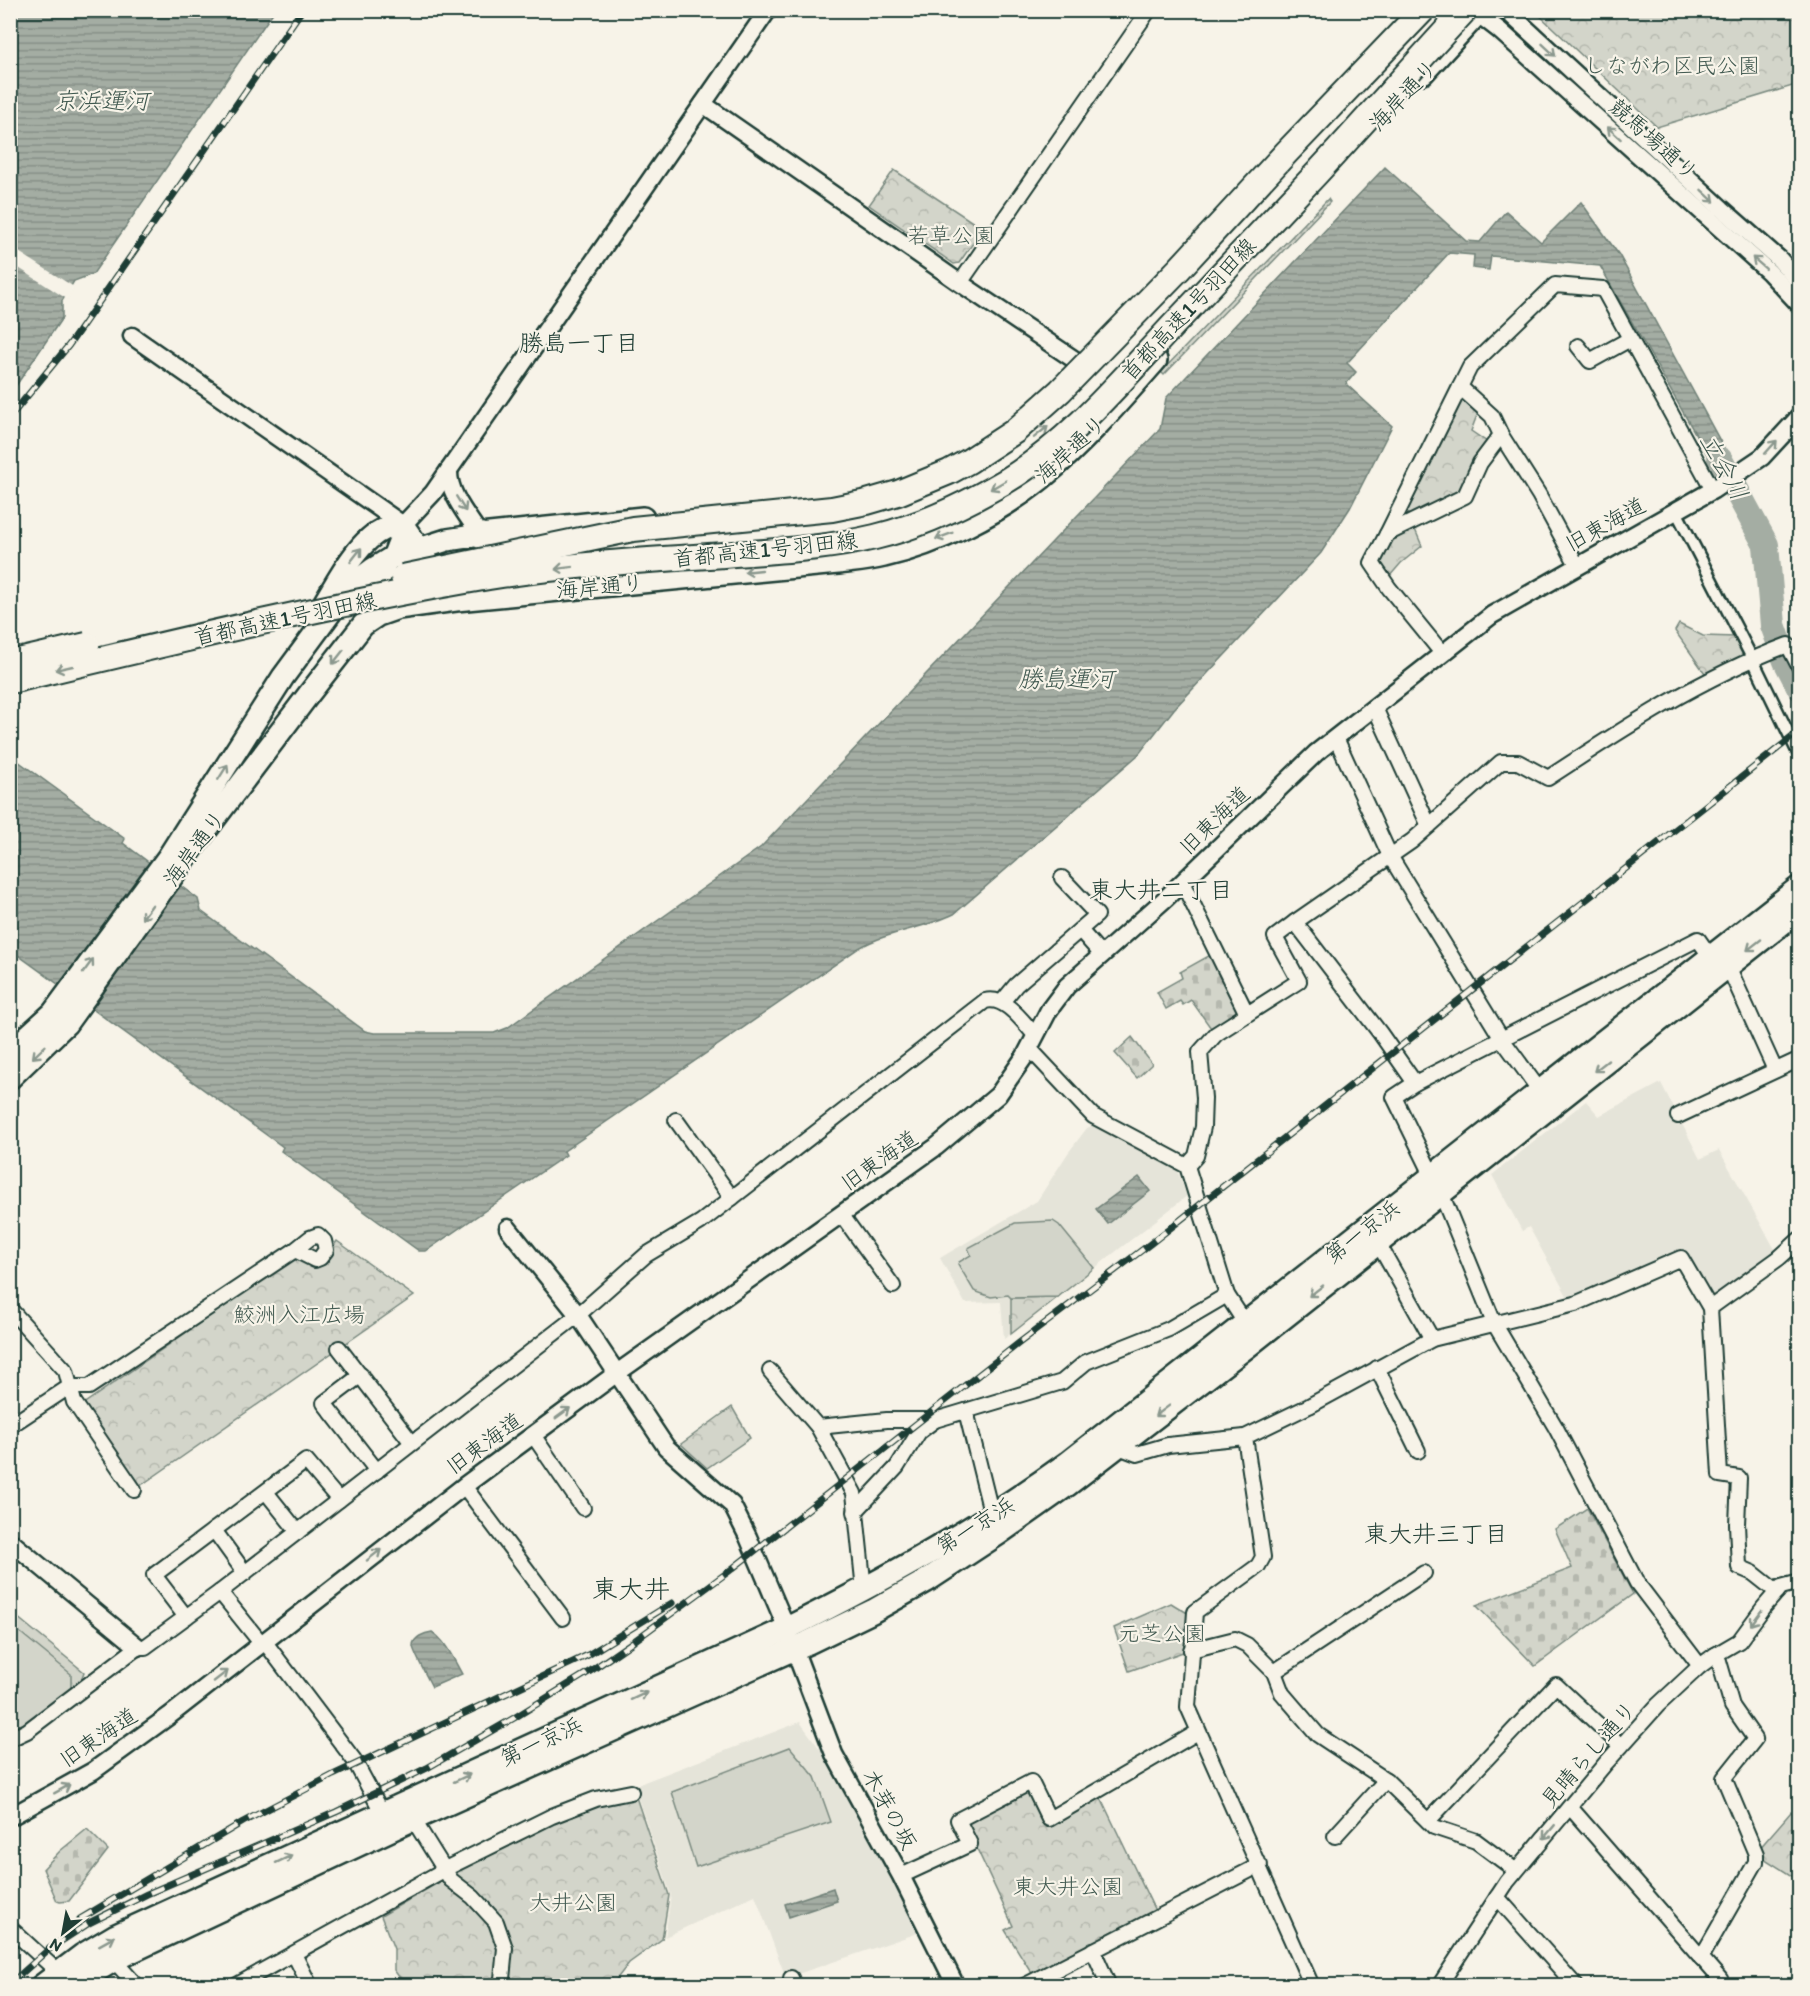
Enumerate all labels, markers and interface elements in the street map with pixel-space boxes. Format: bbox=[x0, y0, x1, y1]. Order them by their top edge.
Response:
one-way arrow bbox=[1541, 43, 1556, 57]
park label: しながわ区民公園 bbox=[1584, 52, 1760, 79]
street label: 海岸通り bbox=[1363, 54, 1443, 137]
water label: 京浜運河 bbox=[53, 86, 152, 115]
street label: 競馬場通り bbox=[1604, 93, 1704, 186]
one-way arrow bbox=[1607, 126, 1622, 140]
one-way arrow bbox=[1700, 189, 1715, 204]
park label: 若草公園 bbox=[907, 222, 995, 249]
street label: 首都高速1号羽田線 bbox=[1115, 232, 1262, 387]
one-way arrow bbox=[1752, 256, 1767, 270]
district label: 勝島一丁目 bbox=[519, 328, 639, 357]
street label: 海岸通り bbox=[1029, 409, 1112, 489]
one-way arrow bbox=[1033, 426, 1049, 439]
water label: 立会川 bbox=[1694, 428, 1755, 505]
one-way arrow bbox=[1764, 440, 1778, 455]
one-way arrow bbox=[990, 479, 1007, 491]
street label: 旧東海道 bbox=[1560, 491, 1650, 558]
one-way arrow bbox=[455, 495, 467, 512]
street label: 首都高速1号羽田線 bbox=[671, 526, 859, 573]
one-way arrow bbox=[935, 531, 954, 542]
one-way arrow bbox=[350, 547, 363, 563]
one-way arrow bbox=[554, 563, 574, 574]
one-way arrow bbox=[744, 566, 763, 577]
street label: 海岸通り bbox=[555, 569, 645, 604]
street label: 首都高速1号羽田線 bbox=[191, 586, 379, 651]
one-way arrow bbox=[331, 648, 344, 664]
one-way arrow bbox=[55, 663, 74, 674]
water label: 勝島運河 bbox=[1018, 664, 1117, 693]
one-way arrow bbox=[217, 763, 230, 780]
street label: 旧東海道 bbox=[1173, 780, 1255, 861]
street label: 海岸通り bbox=[158, 805, 231, 892]
district label: 東大井二丁目 bbox=[1089, 875, 1233, 904]
one-way arrow bbox=[141, 904, 153, 920]
one-way arrow bbox=[1746, 939, 1762, 952]
one-way arrow bbox=[82, 959, 94, 975]
one-way arrow bbox=[31, 1044, 46, 1059]
one-way arrow bbox=[1593, 1060, 1609, 1073]
street label: 旧東海道 bbox=[835, 1124, 923, 1197]
street label: 第一京浜 bbox=[1319, 1194, 1405, 1269]
one-way arrow bbox=[1308, 1285, 1324, 1298]
park label: 鮫洲入江広場 bbox=[233, 1301, 365, 1328]
one-way arrow bbox=[1154, 1404, 1170, 1417]
street label: 旧東海道 bbox=[441, 1407, 528, 1480]
one-way arrow bbox=[555, 1407, 571, 1419]
street label: 第一京浜 bbox=[931, 1491, 1020, 1560]
district label: 東大井三丁目 bbox=[1364, 1519, 1508, 1548]
one-way arrow bbox=[366, 1549, 382, 1562]
district label: 東大井 bbox=[592, 1573, 670, 1605]
one-way arrow bbox=[1750, 1609, 1762, 1625]
park label: 元芝公園 bbox=[1118, 1620, 1206, 1647]
one-way arrow bbox=[212, 1669, 228, 1682]
one-way arrow bbox=[629, 1690, 647, 1702]
street label: 見晴らし通り bbox=[1535, 1696, 1642, 1813]
street label: 旧東海道 bbox=[54, 1702, 142, 1773]
street label: 第一京浜 bbox=[496, 1711, 587, 1772]
street label: 木芽の坂 bbox=[856, 1764, 923, 1854]
one-way arrow bbox=[452, 1771, 470, 1783]
one-way arrow bbox=[53, 1783, 70, 1795]
one-way arrow bbox=[1542, 1824, 1556, 1839]
one-way arrow bbox=[275, 1852, 293, 1864]
park label: 東大井公園 bbox=[1013, 1873, 1123, 1900]
park label: 大井公園 bbox=[529, 1889, 617, 1916]
north arrow bbox=[33, 1903, 93, 1963]
text: N bbox=[46, 1935, 65, 1956]
one-way arrow bbox=[98, 1935, 116, 1946]

